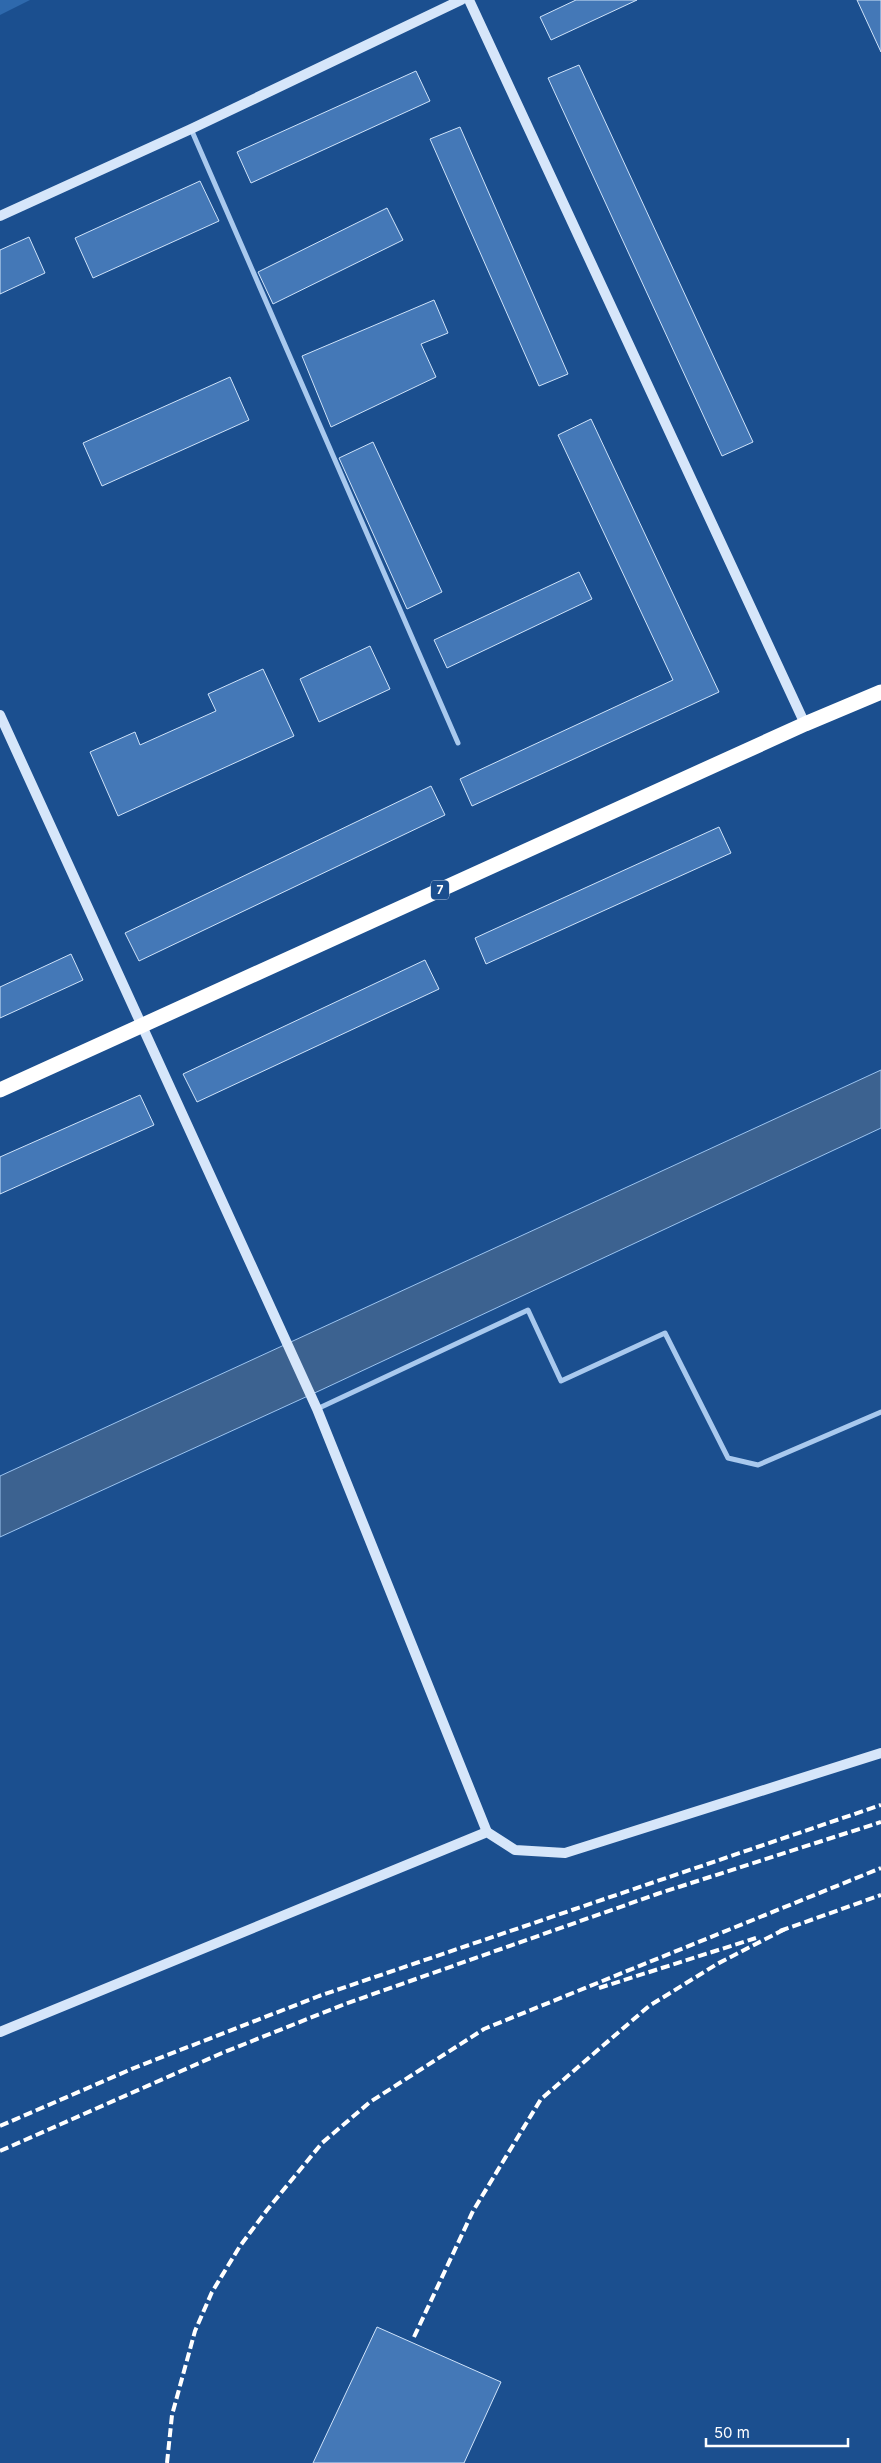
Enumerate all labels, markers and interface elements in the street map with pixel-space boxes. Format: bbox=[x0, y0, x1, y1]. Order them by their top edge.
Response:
road number: 7 bbox=[431, 880, 449, 900]
scale bar bbox=[706, 2416, 848, 2448]
text: 50 m bbox=[714, 2423, 750, 2442]

